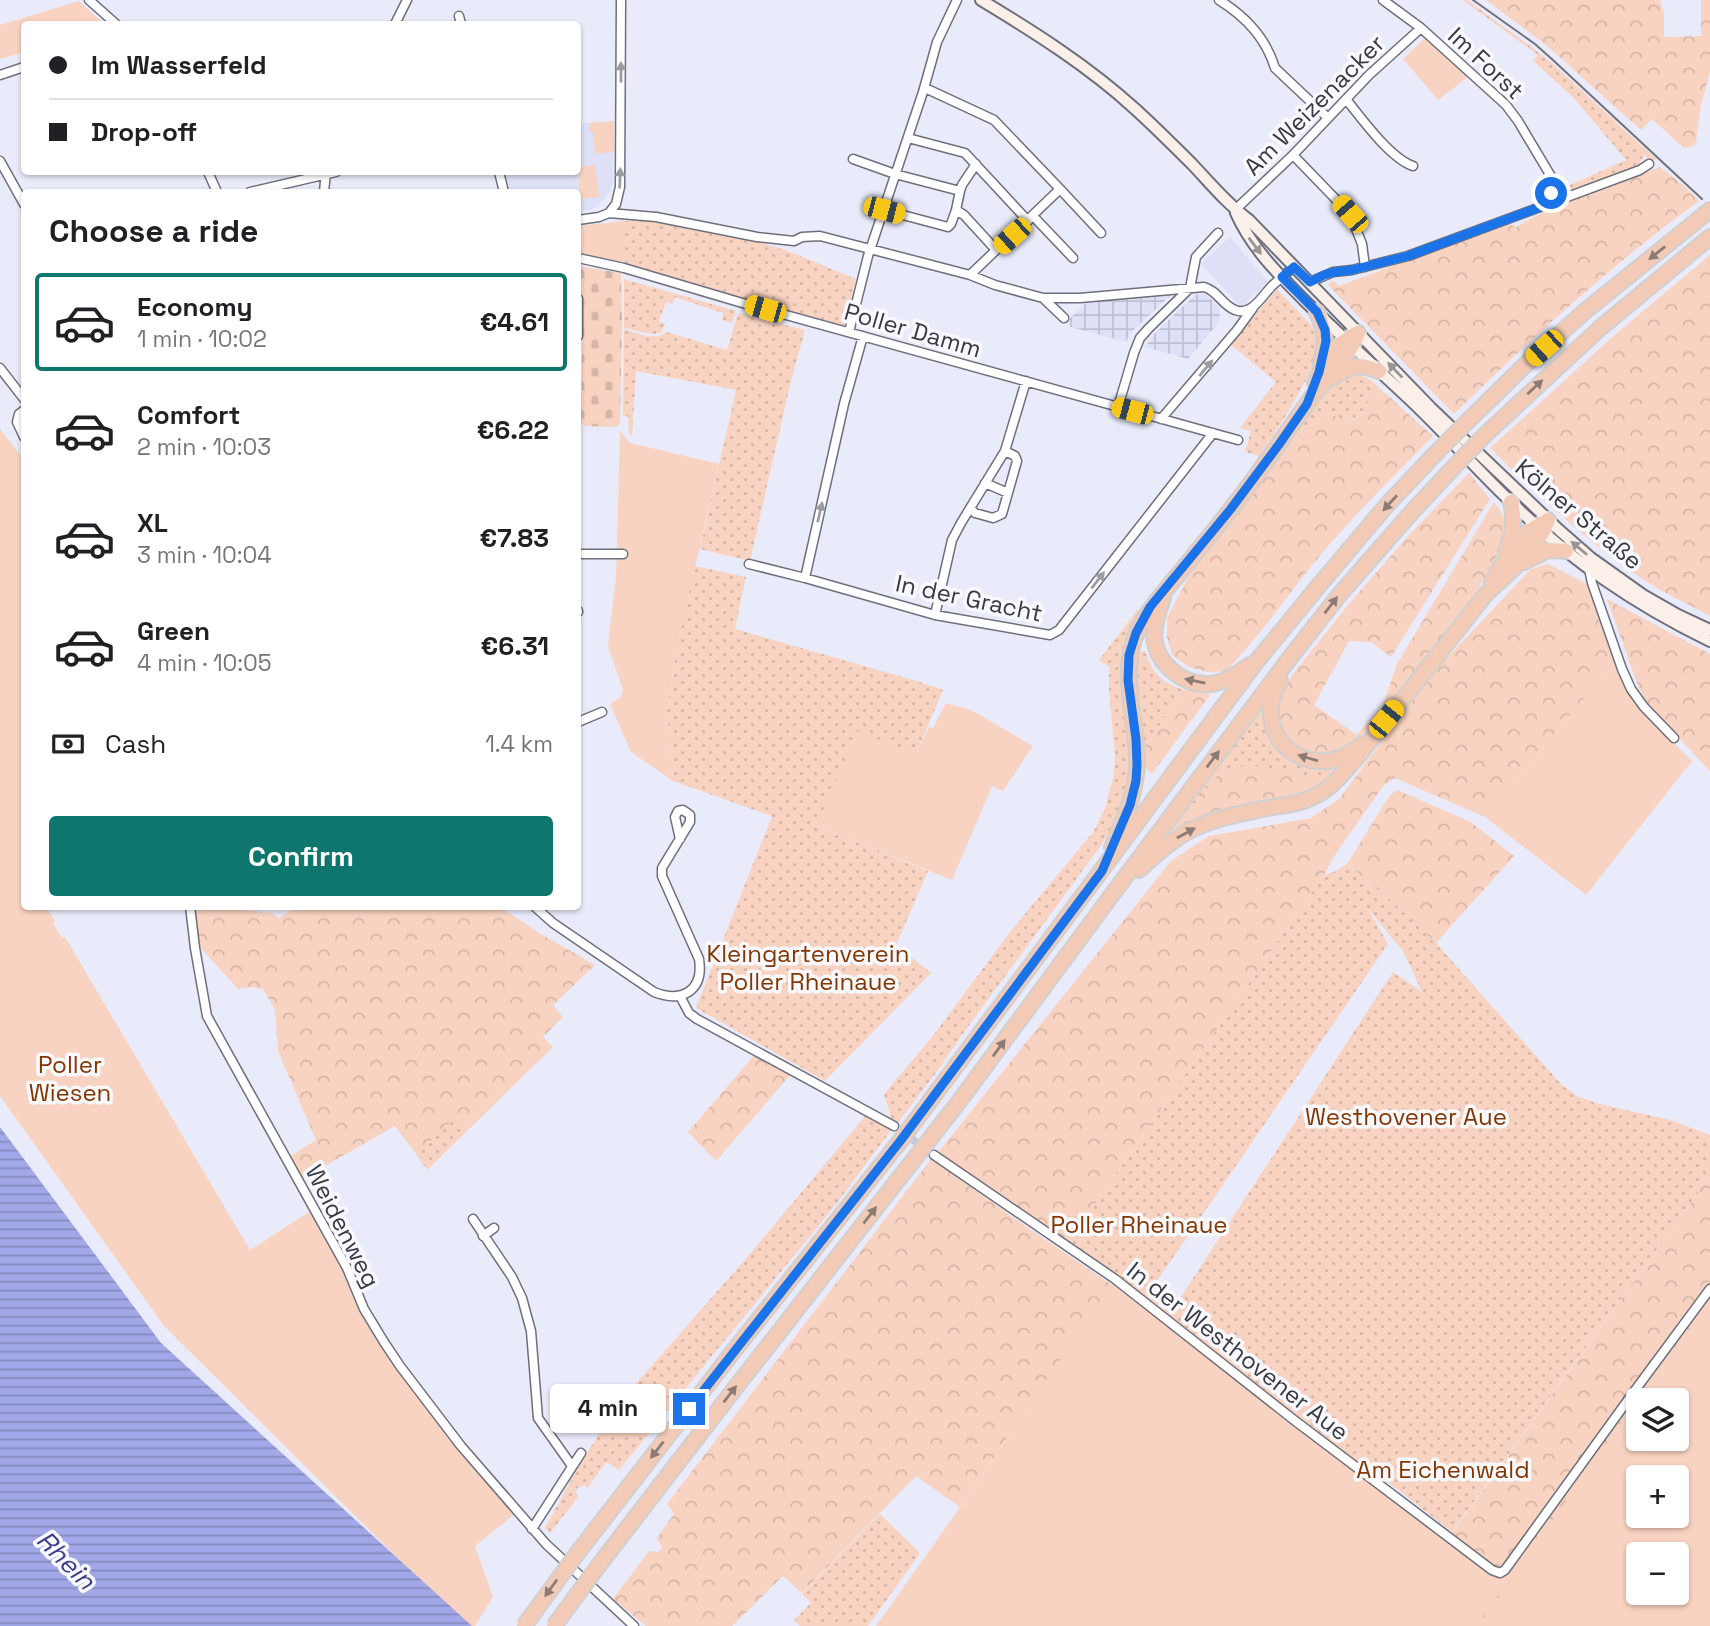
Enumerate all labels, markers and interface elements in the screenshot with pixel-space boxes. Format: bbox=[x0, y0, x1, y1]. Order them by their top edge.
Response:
street label: Im Forst bbox=[1442, 20, 1530, 106]
street label: Am Weizenacker bbox=[1237, 28, 1391, 182]
text: Im Wasserfeld bbox=[91, 48, 267, 82]
one-way arrow bbox=[615, 61, 627, 83]
text: Drop-off bbox=[91, 115, 197, 149]
one-way arrow bbox=[614, 167, 625, 189]
route start bbox=[1535, 177, 1567, 209]
car bbox=[1329, 191, 1372, 237]
car bbox=[861, 194, 908, 226]
text: Choose a ride bbox=[49, 211, 259, 251]
car bbox=[990, 214, 1035, 258]
one-way arrow bbox=[1248, 237, 1262, 255]
one-way arrow bbox=[1649, 245, 1666, 260]
text: Economy bbox=[137, 290, 253, 324]
icon: car bbox=[53, 291, 116, 354]
car bbox=[742, 293, 789, 325]
street label: Poller Damm bbox=[841, 296, 985, 364]
text: €4.61 bbox=[480, 305, 549, 339]
text: 1 min · 10:02 bbox=[137, 324, 267, 354]
car bbox=[1522, 326, 1567, 370]
one-way arrow bbox=[1198, 359, 1213, 376]
one-way arrow bbox=[1387, 362, 1403, 379]
one-way arrow bbox=[1527, 379, 1544, 396]
car bbox=[1109, 395, 1156, 427]
text: Comfort bbox=[137, 398, 240, 432]
icon: car bbox=[53, 399, 116, 462]
text: €6.22 bbox=[477, 413, 549, 447]
text: 2 min · 10:03 bbox=[137, 432, 271, 462]
street label: Kölner Straße bbox=[1509, 452, 1649, 576]
one-way arrow bbox=[1382, 494, 1398, 511]
one-way arrow bbox=[815, 501, 826, 523]
text: XL bbox=[137, 506, 168, 540]
icon: car bbox=[53, 507, 116, 570]
text: €7.83 bbox=[480, 521, 549, 555]
text: 3 min · 10:04 bbox=[137, 540, 272, 570]
one-way arrow bbox=[1571, 540, 1589, 555]
street label: In der Gracht bbox=[893, 567, 1045, 629]
one-way arrow bbox=[1091, 571, 1105, 589]
one-way arrow bbox=[1324, 597, 1339, 615]
text: Green bbox=[137, 614, 210, 648]
icon: car bbox=[53, 615, 116, 678]
text: €6.31 bbox=[481, 629, 549, 663]
text: 4 min · 10:05 bbox=[137, 648, 272, 678]
one-way arrow bbox=[1184, 675, 1206, 686]
car bbox=[1365, 696, 1408, 742]
icon: cash bbox=[49, 725, 87, 763]
text: Cash bbox=[105, 727, 166, 761]
text: 1.4 km bbox=[485, 729, 553, 759]
one-way arrow bbox=[1206, 750, 1221, 768]
one-way arrow bbox=[1297, 752, 1319, 763]
button: Confirm bbox=[49, 816, 553, 896]
one-way arrow bbox=[1176, 828, 1196, 840]
park label: Kleingartenverein Poller Rheinaue bbox=[707, 938, 909, 997]
one-way arrow bbox=[991, 1039, 1005, 1057]
park label: Poller Wiesen bbox=[29, 1049, 111, 1108]
park label: Westhovener Aue bbox=[1305, 1101, 1507, 1132]
street label: Weidenweg bbox=[299, 1159, 387, 1293]
one-way arrow bbox=[863, 1207, 878, 1225]
park label: Poller Rheinaue bbox=[1050, 1209, 1228, 1240]
street label: In der Westhovener Aue bbox=[1121, 1255, 1355, 1447]
callout: 4 min bbox=[549, 1384, 664, 1434]
one-way arrow bbox=[722, 1386, 737, 1404]
map controls bbox=[1626, 1388, 1689, 1605]
button: layers bbox=[1626, 1388, 1689, 1451]
text: 4 min bbox=[578, 1393, 638, 1423]
route end bbox=[673, 1393, 705, 1425]
one-way arrow bbox=[651, 1441, 665, 1459]
park label: Am Eichenwald bbox=[1356, 1454, 1530, 1485]
button: + bbox=[1626, 1465, 1689, 1528]
water label: Rhein bbox=[29, 1523, 104, 1598]
button: − bbox=[1626, 1542, 1689, 1605]
one-way arrow bbox=[544, 1579, 559, 1597]

